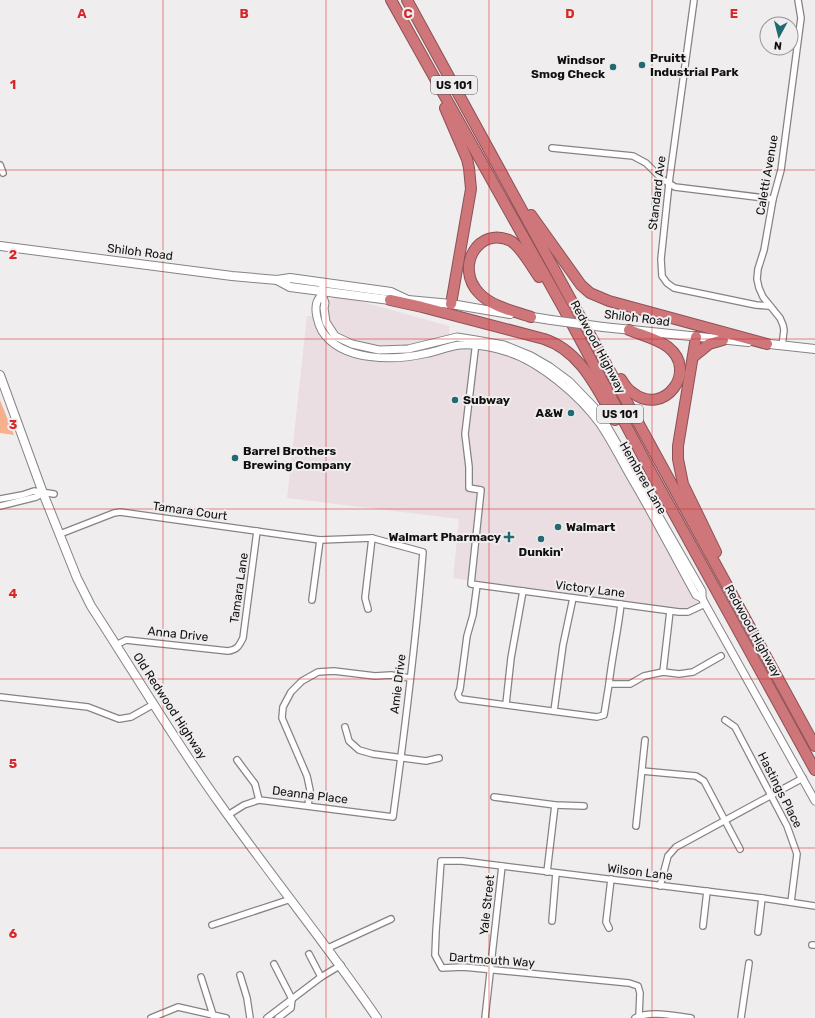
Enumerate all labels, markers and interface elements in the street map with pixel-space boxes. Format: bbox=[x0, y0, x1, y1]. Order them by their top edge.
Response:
text: A bbox=[77, 6, 87, 21]
text: B bbox=[239, 6, 249, 21]
text: C bbox=[403, 6, 413, 21]
text: D bbox=[565, 6, 575, 21]
text: E bbox=[730, 6, 738, 21]
north arrow bbox=[759, 16, 799, 56]
text: N bbox=[773, 38, 783, 52]
place label: Pruitt Industrial Park bbox=[650, 51, 739, 79]
place label: Windsor Smog Check bbox=[531, 53, 606, 81]
marker: Pruitt Industrial Park bbox=[637, 60, 647, 70]
marker: Windsor Smog Check bbox=[608, 62, 618, 72]
road number: US 101 bbox=[431, 76, 477, 94]
text: 1 bbox=[10, 77, 16, 92]
street label: Caletti Avenue bbox=[753, 134, 781, 216]
street label: Standard Ave bbox=[645, 155, 669, 231]
street label: Shiloh Road bbox=[106, 241, 174, 263]
text: 2 bbox=[9, 247, 17, 262]
street label: Redwood Highway bbox=[568, 298, 629, 396]
street label: Shiloh Road bbox=[603, 307, 671, 329]
place label: Subway bbox=[463, 393, 510, 407]
marker: Subway bbox=[450, 395, 460, 405]
road number: US 101 bbox=[597, 405, 643, 423]
place label: A&W bbox=[536, 406, 563, 420]
marker: A&W bbox=[566, 408, 576, 418]
text: 3 bbox=[9, 417, 18, 432]
street label: Hembree Lane bbox=[617, 439, 670, 517]
place label: Barrel Brothers Brewing Company bbox=[243, 444, 351, 472]
marker: Barrel Brothers Brewing Company bbox=[230, 453, 240, 463]
street label: Tamara Court bbox=[152, 499, 228, 523]
place label: Walmart bbox=[566, 520, 616, 534]
marker: Walmart bbox=[553, 522, 563, 532]
place label: Walmart Pharmacy bbox=[389, 530, 501, 544]
marker: Walmart Pharmacy bbox=[504, 532, 514, 542]
marker: Dunkin' bbox=[536, 534, 546, 544]
place label: Dunkin' bbox=[519, 545, 563, 559]
street label: Tamara Lane bbox=[227, 552, 251, 624]
street label: Victory Lane bbox=[554, 578, 626, 600]
street label: Redwood Highway bbox=[722, 582, 784, 680]
text: 4 bbox=[9, 586, 18, 601]
street label: Anna Drive bbox=[147, 624, 209, 644]
street label: Old Redwood Highway bbox=[130, 650, 210, 762]
street label: Amie Drive bbox=[387, 653, 409, 715]
street label: Hastings Place bbox=[755, 750, 805, 830]
text: 5 bbox=[9, 756, 17, 771]
street label: Deanna Place bbox=[271, 783, 349, 807]
street label: Wilson Lane bbox=[606, 861, 674, 883]
street label: Yale Street bbox=[477, 874, 497, 936]
text: 6 bbox=[9, 926, 18, 941]
street label: Dartmouth Way bbox=[449, 950, 536, 970]

